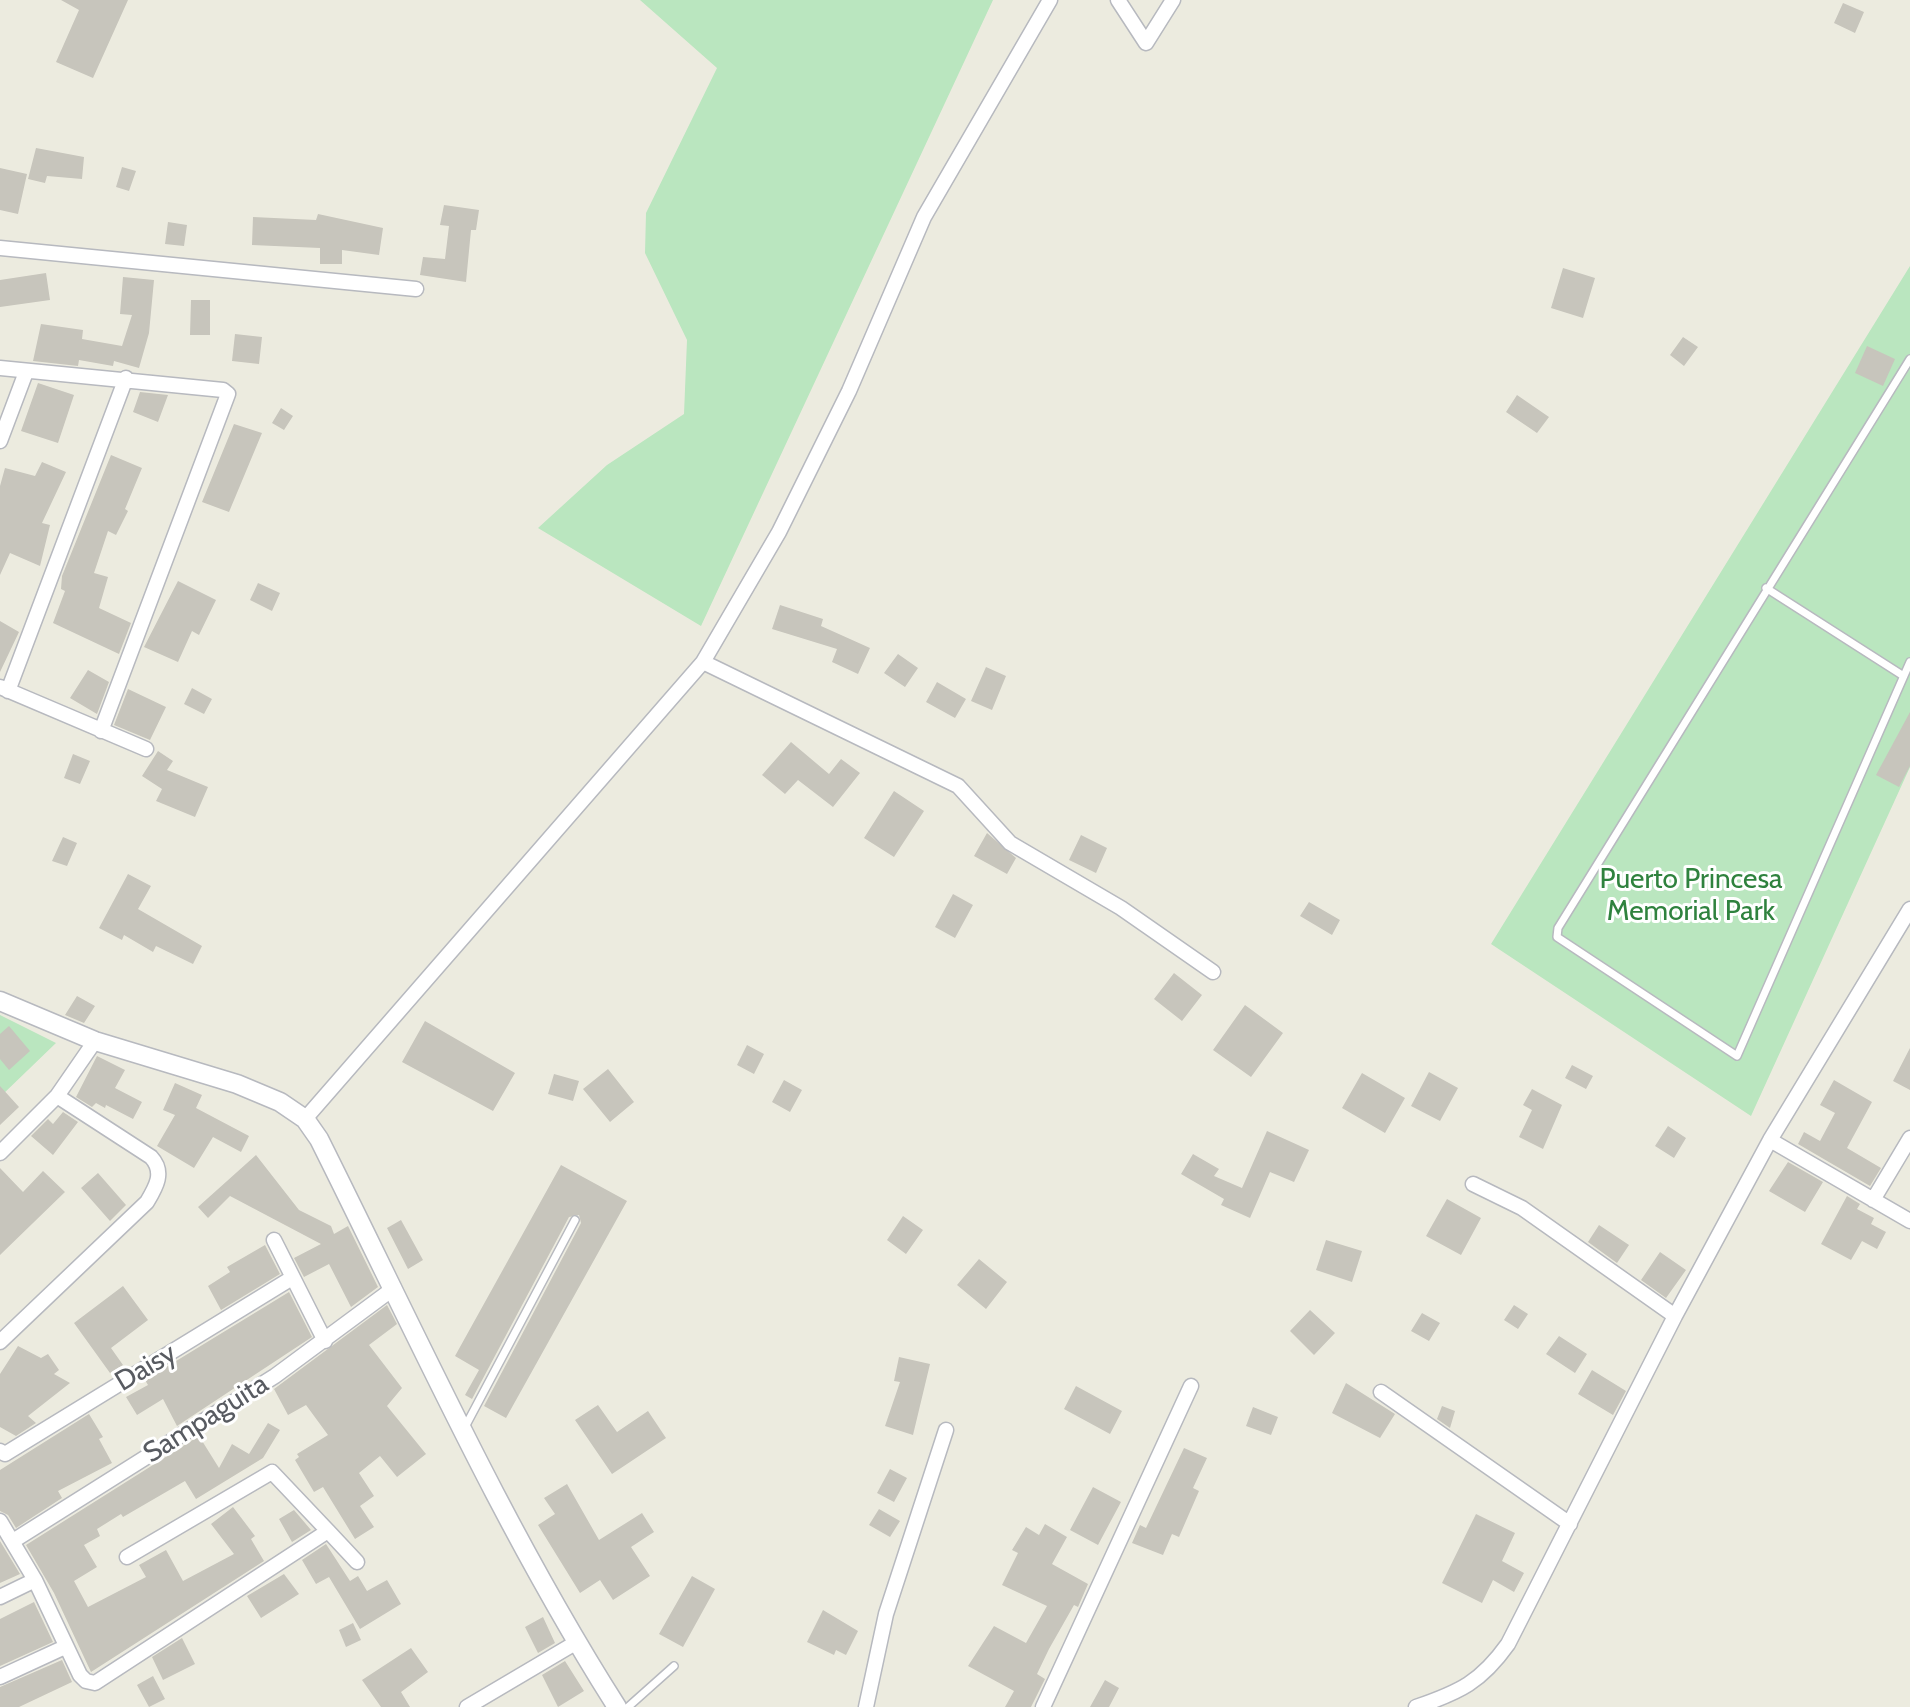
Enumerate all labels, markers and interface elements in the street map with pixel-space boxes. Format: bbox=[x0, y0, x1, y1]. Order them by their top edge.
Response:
park label: Puerto Princesa Memorial Park bbox=[1600, 863, 1782, 929]
street label: Daisy bbox=[109, 1337, 183, 1399]
street label: Sampaguita bbox=[137, 1367, 275, 1471]

